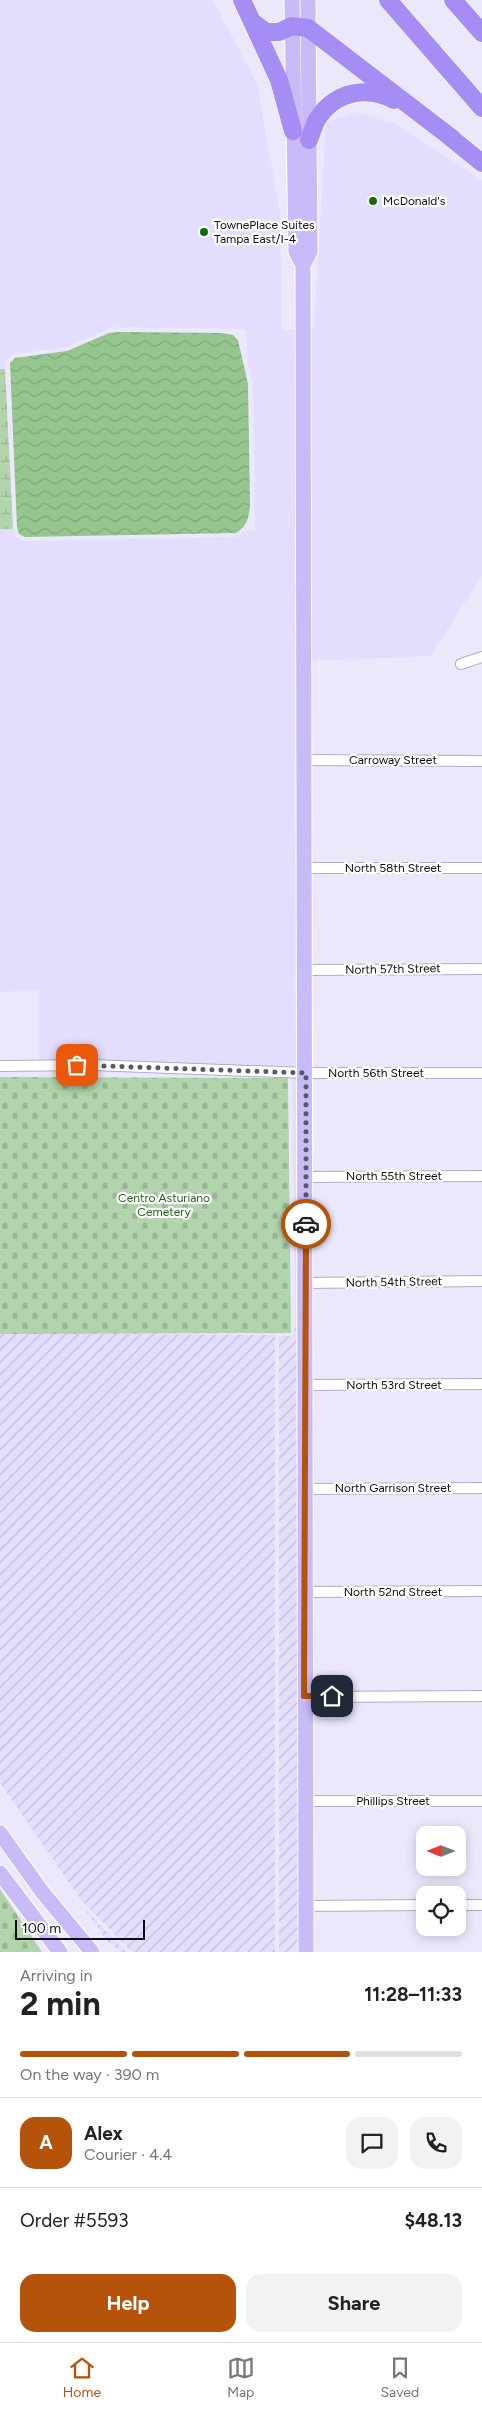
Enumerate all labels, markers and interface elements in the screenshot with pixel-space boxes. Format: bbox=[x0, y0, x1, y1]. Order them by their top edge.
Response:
place label: McDonald's bbox=[383, 194, 446, 208]
marker: McDonald's bbox=[367, 195, 379, 207]
place label: TownePlace Suites Tampa East/I-4 bbox=[214, 218, 315, 246]
marker: TownePlace Suites Tampa East/I-4 bbox=[198, 226, 210, 238]
street label: Carroway Street bbox=[349, 753, 437, 767]
street label: North 58th Street bbox=[345, 861, 442, 875]
street label: North 57th Street bbox=[345, 961, 441, 977]
pin bbox=[56, 1044, 98, 1086]
icon: bag bbox=[63, 1051, 91, 1079]
street label: North 56th Street bbox=[328, 1066, 424, 1080]
street label: North 55th Street bbox=[346, 1169, 443, 1183]
park label: Centro Asturiano Cemetery bbox=[118, 1191, 210, 1219]
courier bbox=[281, 1199, 331, 1249]
icon: car bbox=[292, 1210, 320, 1238]
street label: North 54th Street bbox=[346, 1274, 443, 1290]
street label: North 53rd Street bbox=[346, 1378, 442, 1392]
street label: North Garrison Street bbox=[335, 1481, 452, 1495]
street label: North 52nd Street bbox=[344, 1585, 443, 1599]
pin bbox=[311, 1675, 353, 1717]
icon: home bbox=[318, 1682, 346, 1710]
street label: Phillips Street bbox=[356, 1794, 430, 1808]
north arrow bbox=[416, 1826, 466, 1876]
map controls bbox=[416, 1826, 466, 1936]
button: locate bbox=[416, 1886, 466, 1936]
scale bar bbox=[15, 1917, 145, 1940]
text: 100 m bbox=[22, 1920, 61, 1937]
text: Arriving in bbox=[20, 1966, 92, 1985]
text: 11:28–11:33 bbox=[364, 1983, 462, 2006]
text: 2 min bbox=[20, 1985, 101, 2023]
text: On the way · 390 m bbox=[20, 2065, 159, 2084]
button: chat bbox=[346, 2117, 398, 2169]
button: phone bbox=[410, 2117, 462, 2169]
text: Alex bbox=[84, 2122, 123, 2145]
text: A bbox=[39, 2131, 53, 2154]
text: Courier · 4.4 bbox=[84, 2145, 172, 2164]
text: Order #5593 bbox=[20, 2209, 129, 2232]
text: $48.13 bbox=[405, 2209, 462, 2232]
button: Help bbox=[20, 2274, 236, 2332]
button: Share bbox=[246, 2274, 462, 2332]
tab: Home bbox=[63, 2354, 101, 2401]
tab: Map bbox=[227, 2354, 255, 2401]
tab: Saved bbox=[381, 2354, 419, 2401]

